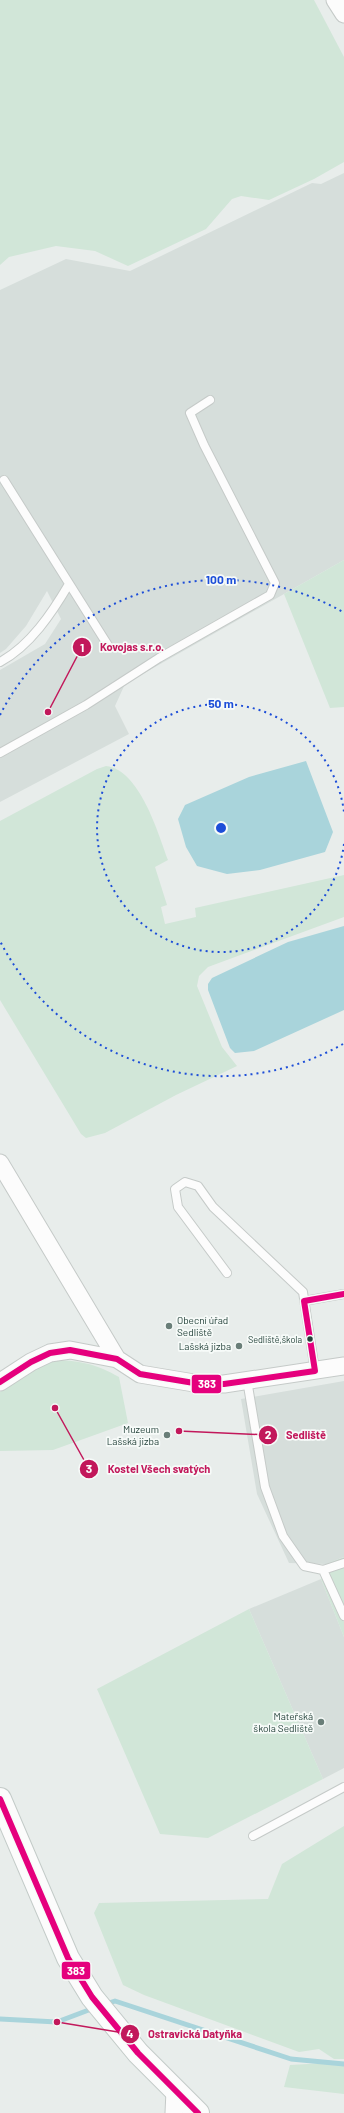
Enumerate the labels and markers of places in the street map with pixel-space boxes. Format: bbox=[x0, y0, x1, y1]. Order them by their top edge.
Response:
callout: Kovojas s.r.o. bbox=[72, 636, 172, 659]
centre of rings bbox=[214, 821, 228, 835]
place label: Obecní úřad Sedliště bbox=[177, 1314, 228, 1338]
marker: Obecní úřad Sedliště bbox=[164, 1321, 174, 1331]
place label: Sedliště,škola bbox=[248, 1334, 302, 1345]
marker: Sedliště,škola bbox=[305, 1334, 315, 1344]
place label: Lašská jizba bbox=[179, 1340, 231, 1352]
marker: Lašská jizba bbox=[234, 1341, 244, 1351]
place label: Muzeum Lašská jizba bbox=[107, 1423, 159, 1447]
callout: Sedliště bbox=[258, 1424, 334, 1447]
marker: Muzeum Lašská jizba bbox=[162, 1430, 172, 1440]
callout: Kostel Všech svatých bbox=[79, 1457, 218, 1480]
place label: Mateřská škola Sedliště bbox=[253, 1710, 313, 1734]
marker: Mateřská škola Sedliště bbox=[316, 1717, 326, 1727]
callout: Ostravická Datyňka bbox=[120, 2023, 250, 2046]

